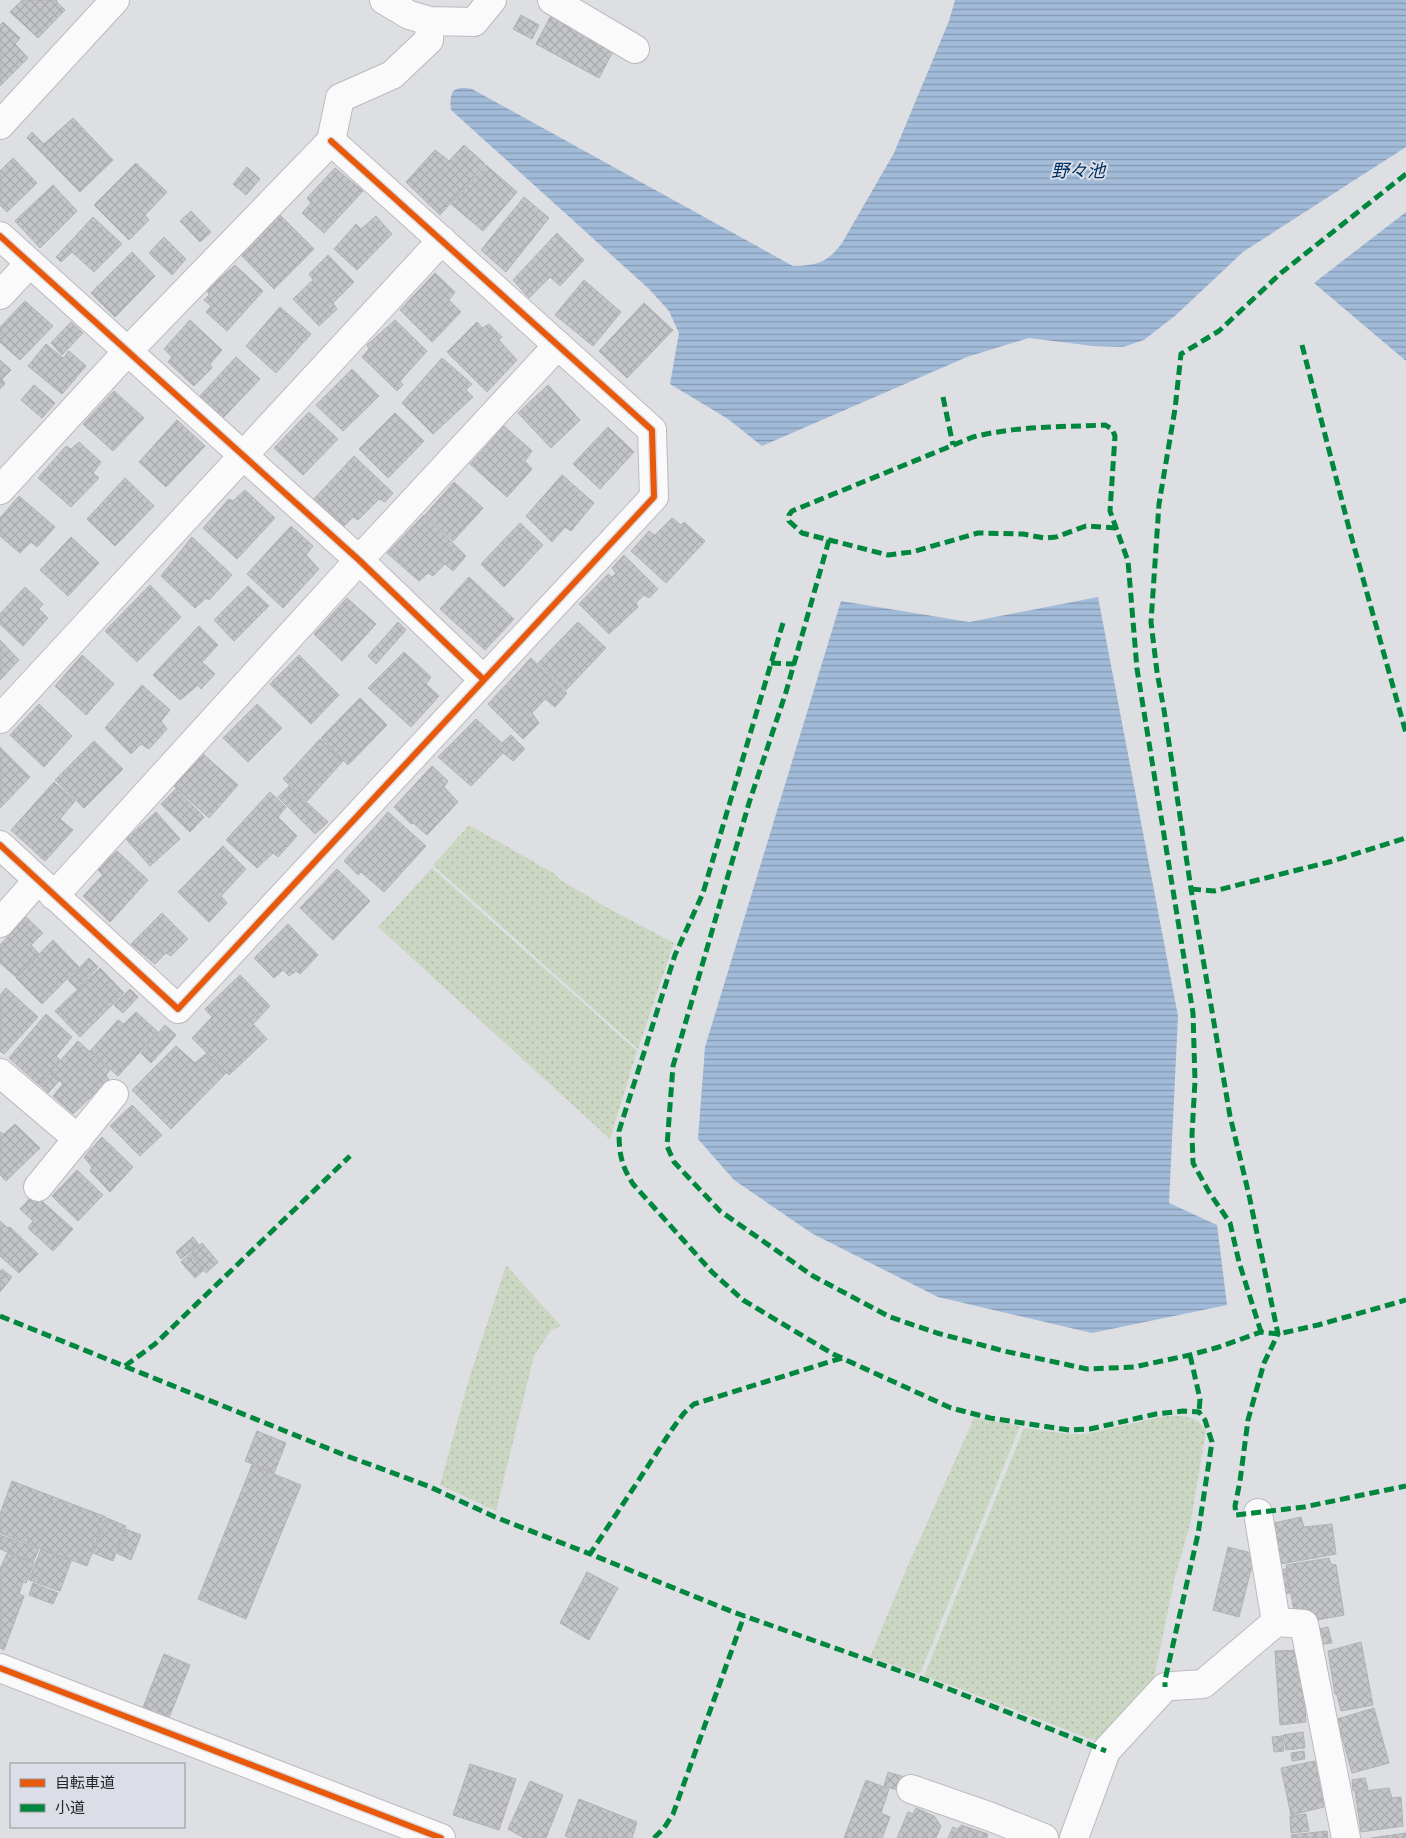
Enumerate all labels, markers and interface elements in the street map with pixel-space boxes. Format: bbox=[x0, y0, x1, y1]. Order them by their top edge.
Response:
water label: 野々池 bbox=[1051, 160, 1107, 182]
legend bbox=[10, 1763, 185, 1828]
text: 自転車道 bbox=[55, 1774, 115, 1792]
text: 小道 bbox=[55, 1799, 85, 1817]

